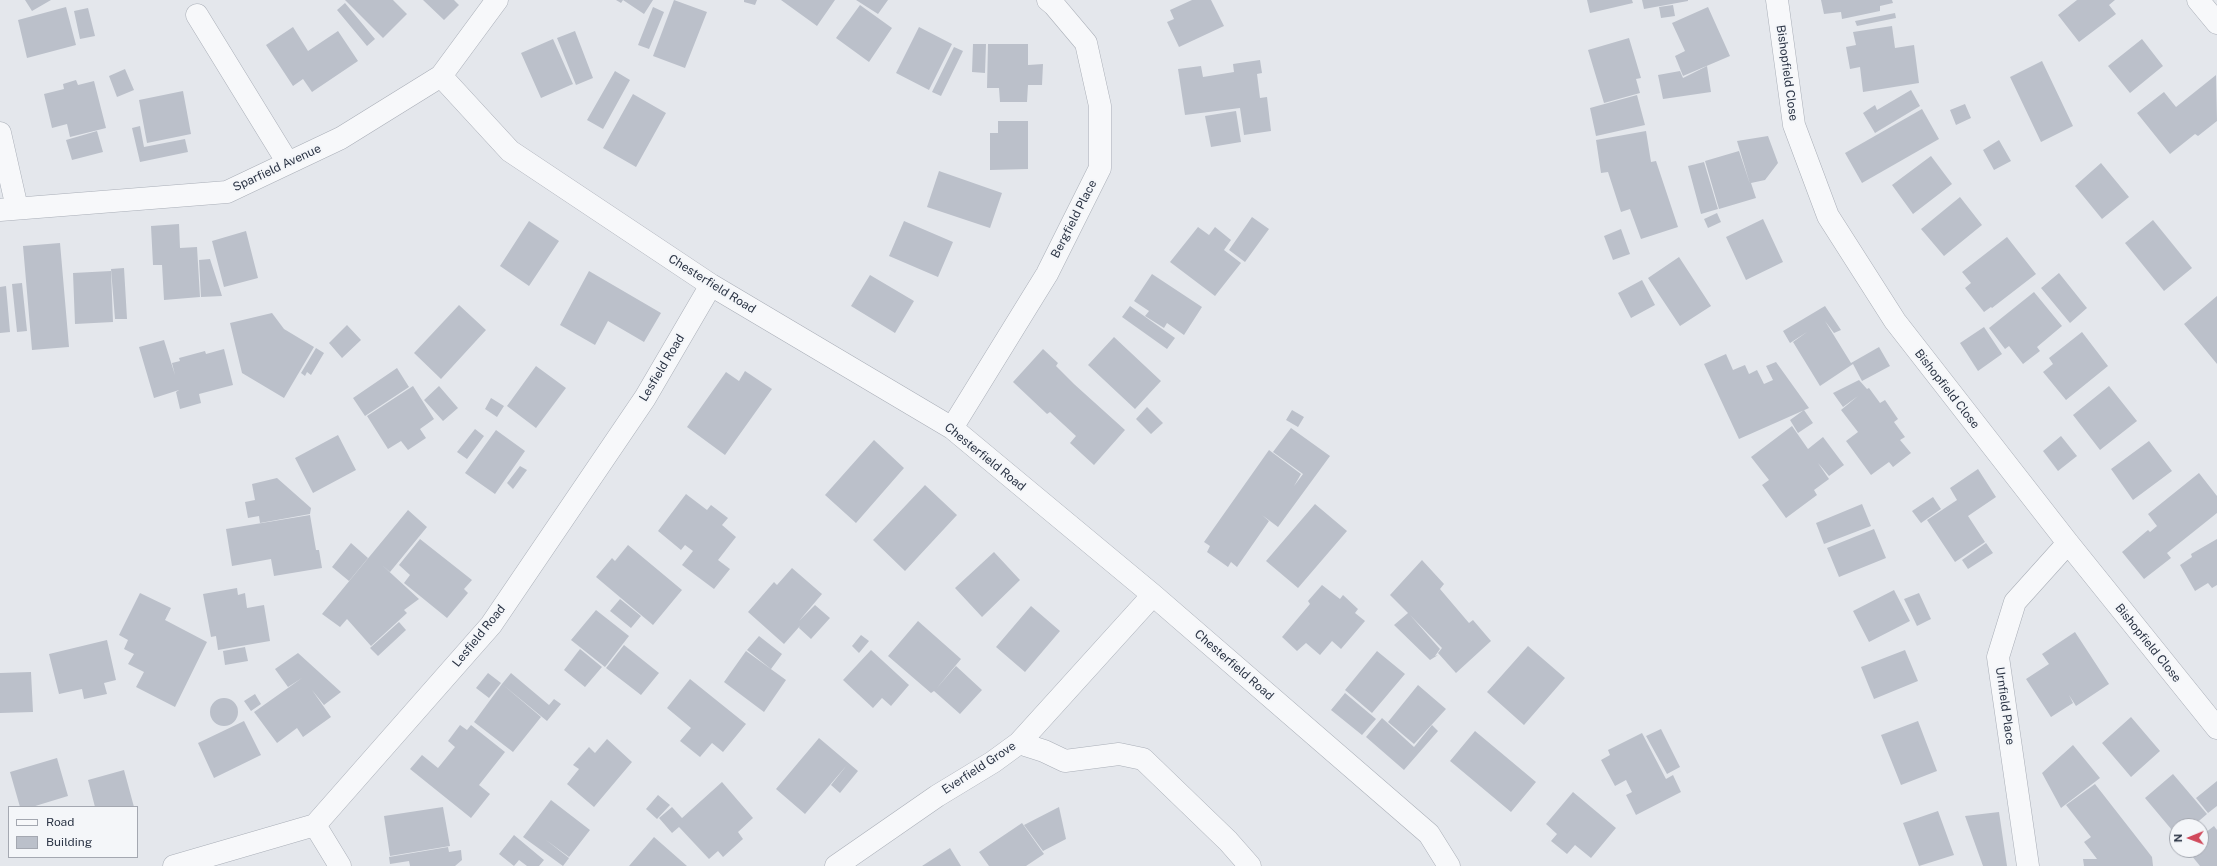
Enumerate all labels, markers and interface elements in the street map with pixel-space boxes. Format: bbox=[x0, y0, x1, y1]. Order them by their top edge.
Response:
street label: Bishopfield Close bbox=[1773, 24, 1801, 122]
street label: Sparfield Avenue bbox=[231, 141, 323, 195]
street label: Bergfield Place bbox=[1048, 177, 1100, 261]
street label: Chesterfield Road bbox=[666, 251, 758, 317]
street label: Lesfield Road bbox=[636, 332, 688, 404]
street label: Bishopfield Close bbox=[1912, 346, 1982, 432]
street label: Chesterfield Road bbox=[942, 420, 1028, 494]
street label: Bishopfield Close bbox=[2112, 601, 2184, 685]
street label: Lesfield Road bbox=[450, 602, 508, 670]
street label: Chesterfield Road bbox=[1192, 627, 1276, 703]
street label: Urnfield Place bbox=[1992, 666, 2018, 746]
street label: Everfield Grove bbox=[939, 739, 1019, 797]
legend bbox=[8, 806, 138, 858]
text: Road bbox=[46, 815, 74, 829]
north arrow bbox=[2169, 818, 2209, 858]
text: N bbox=[2172, 834, 2184, 843]
text: Building bbox=[46, 835, 92, 849]

